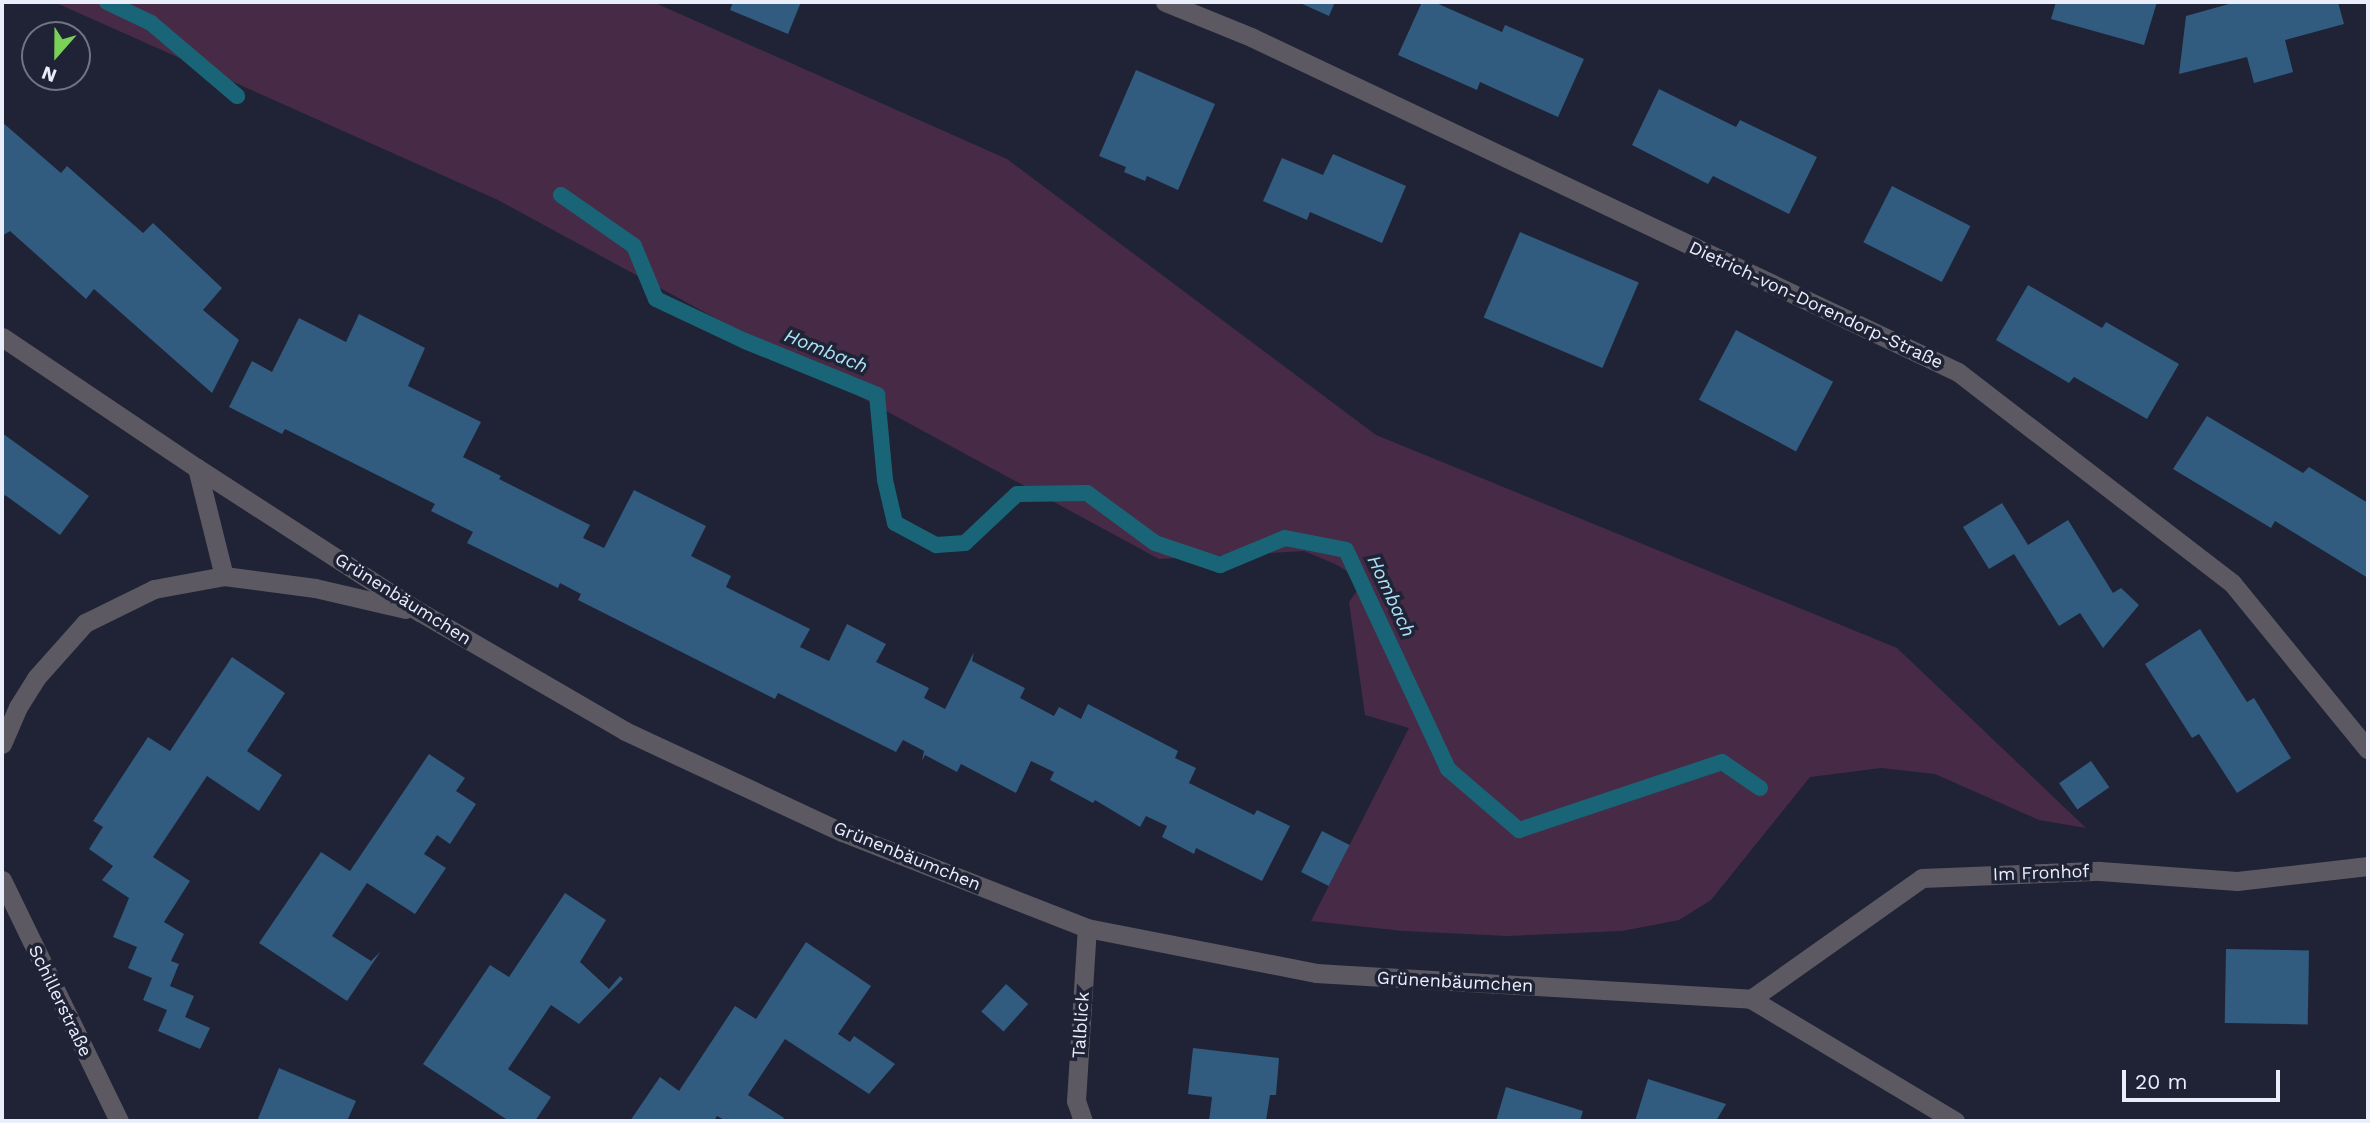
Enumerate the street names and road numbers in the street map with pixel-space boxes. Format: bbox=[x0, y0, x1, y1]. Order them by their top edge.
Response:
street label: Dietrich-von-Dorendorp-Straße bbox=[1686, 237, 1946, 373]
street label: Grünenbäumchen bbox=[331, 548, 475, 650]
street label: Grünenbäumchen bbox=[830, 817, 984, 895]
street label: Im Fronhof bbox=[1992, 861, 2090, 885]
street label: Schillerstraße bbox=[24, 942, 96, 1060]
street label: Grünenbäumchen bbox=[1376, 967, 1534, 997]
street label: Talblick bbox=[1068, 991, 1094, 1059]

